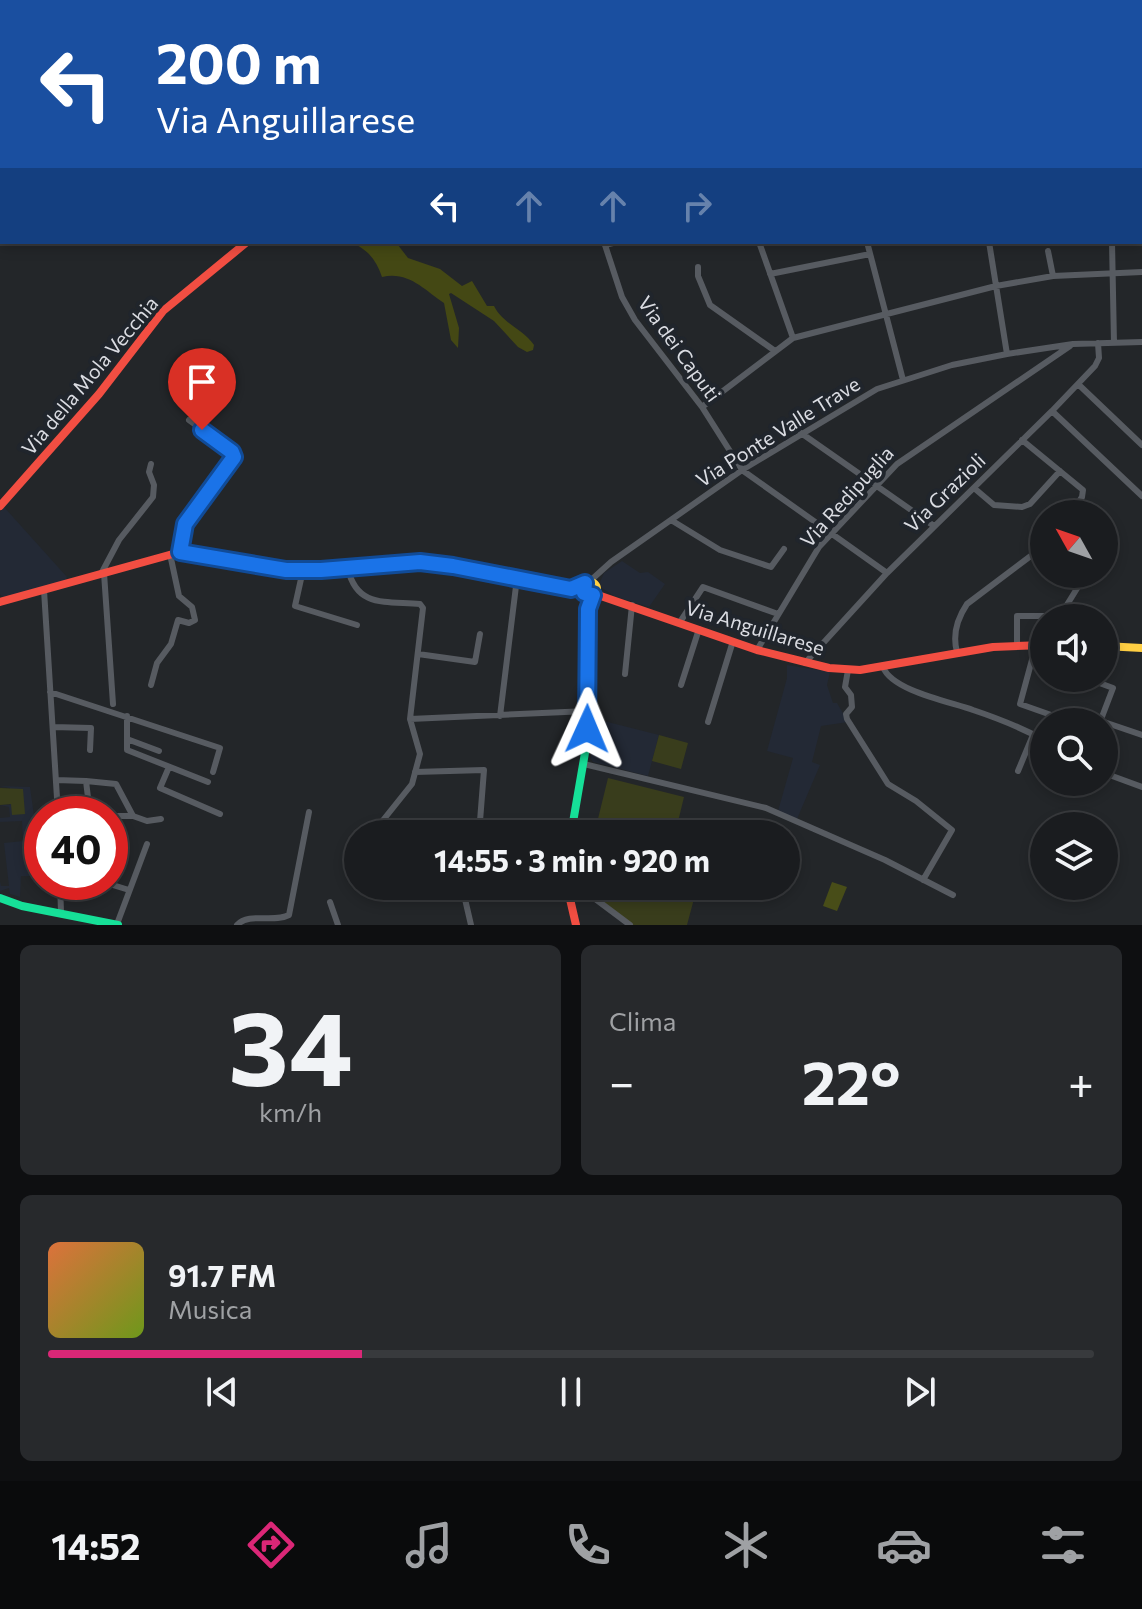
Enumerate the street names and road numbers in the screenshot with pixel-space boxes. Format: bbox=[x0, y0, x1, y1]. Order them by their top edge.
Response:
street label: Via della Mola Vecchia bbox=[16, 291, 163, 460]
street label: Via dei Caputi bbox=[633, 291, 726, 406]
street label: Via Ponte Valle Trave bbox=[691, 371, 864, 491]
street label: Via Redipuglia bbox=[795, 441, 898, 552]
street label: Via Grazioli bbox=[899, 448, 990, 537]
street label: Via Anguillarese bbox=[683, 595, 828, 660]

